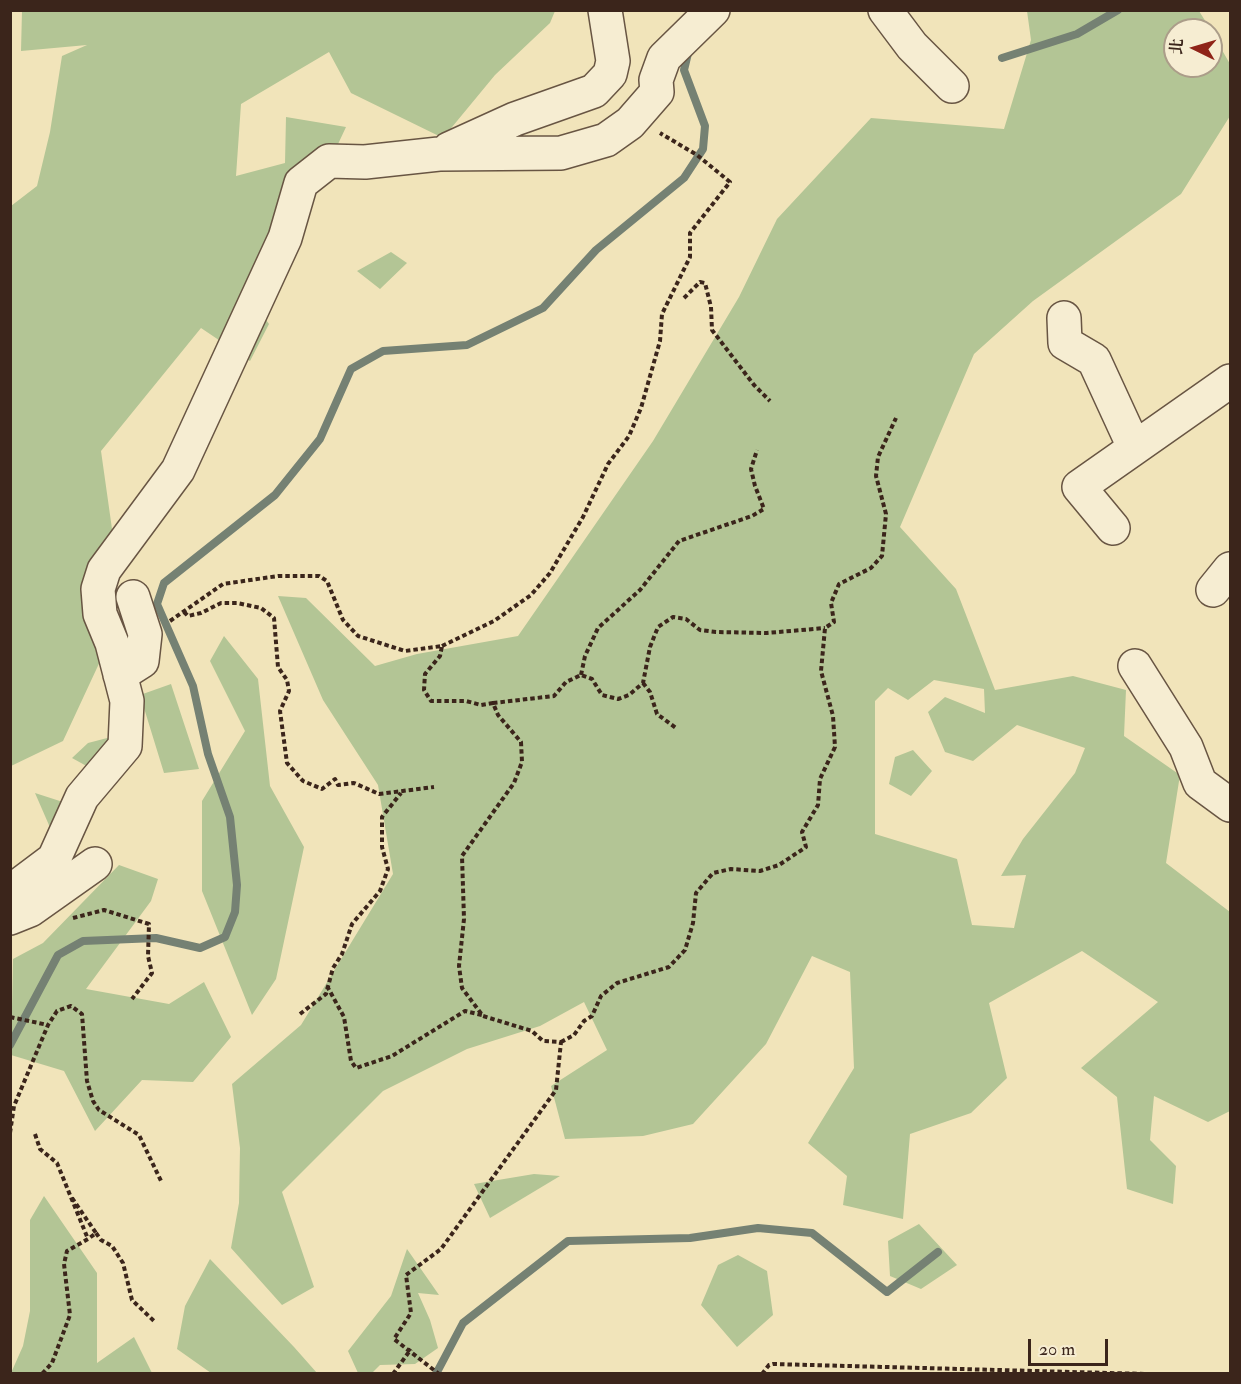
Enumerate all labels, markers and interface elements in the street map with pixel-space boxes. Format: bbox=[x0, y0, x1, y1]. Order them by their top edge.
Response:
north arrow bbox=[1163, 18, 1223, 78]
text: 北 bbox=[1166, 38, 1188, 55]
scale bar bbox=[1031, 1327, 1110, 1365]
text: 20 m bbox=[1039, 1338, 1075, 1361]

